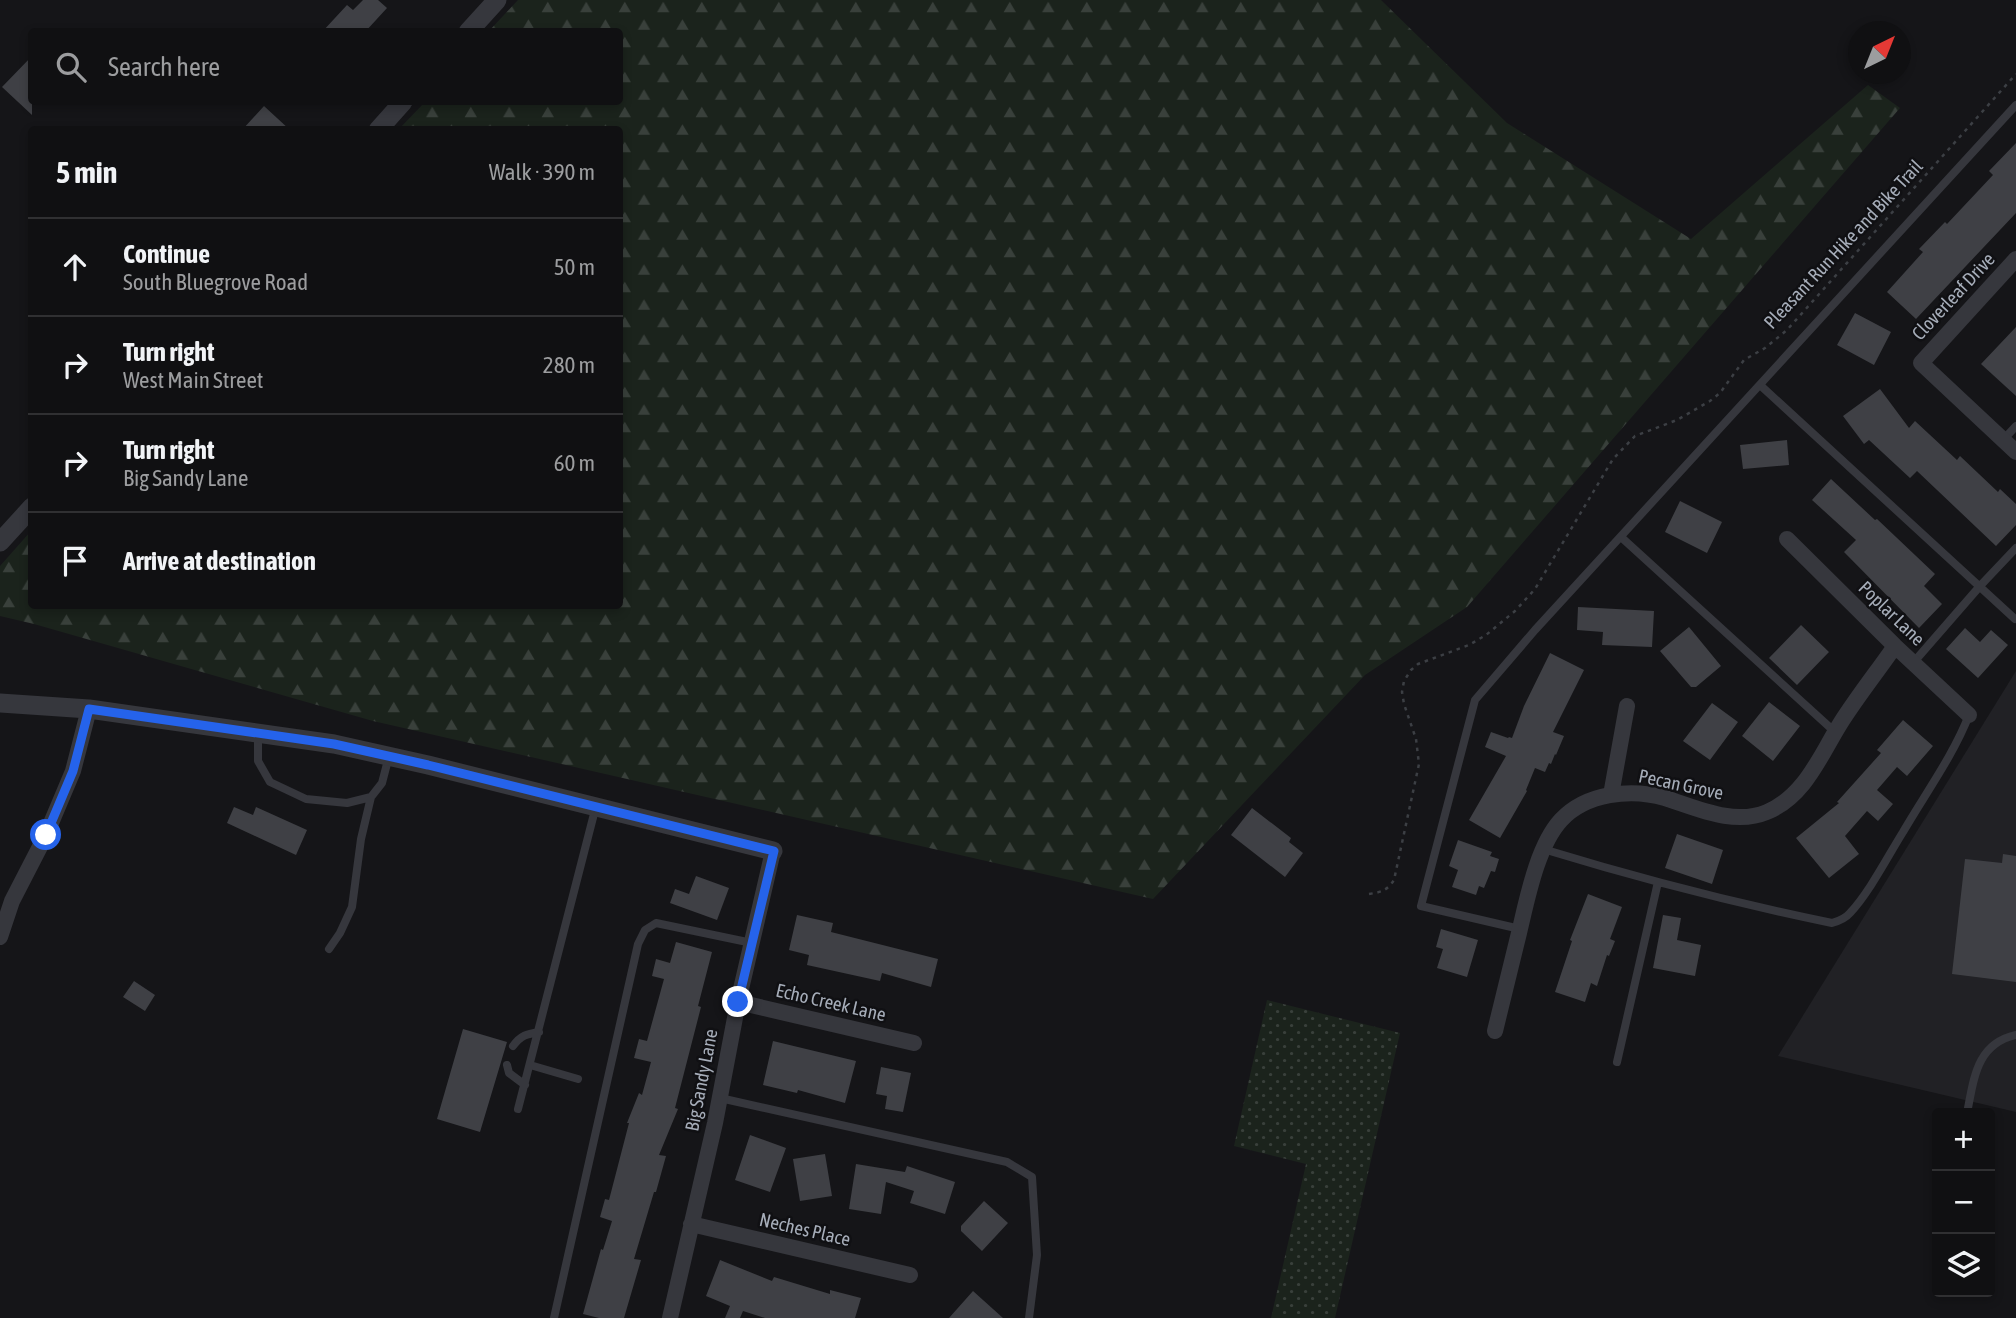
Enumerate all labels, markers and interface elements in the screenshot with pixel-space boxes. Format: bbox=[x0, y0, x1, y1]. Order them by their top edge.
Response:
north arrow bbox=[1848, 21, 1911, 84]
search box bbox=[28, 28, 623, 105]
icon: search bbox=[52, 48, 90, 86]
text: Search here bbox=[108, 52, 220, 82]
text: 5 min bbox=[56, 155, 117, 189]
street label: Pleasant Run Hike and Bike Trail bbox=[1759, 155, 1927, 333]
text: Walk · 390 m bbox=[489, 159, 595, 185]
text: Continue bbox=[123, 239, 210, 269]
icon: ahead bbox=[56, 248, 94, 286]
street label: Cloverleaf Drive bbox=[1907, 248, 1999, 344]
text: 50 m bbox=[554, 254, 595, 280]
text: South Bluegrove Road bbox=[123, 269, 308, 295]
text: Turn right bbox=[123, 337, 214, 367]
icon: right bbox=[56, 346, 94, 384]
text: 280 m bbox=[543, 352, 595, 378]
text: West Main Street bbox=[123, 367, 263, 393]
text: Turn right bbox=[123, 435, 214, 465]
icon: right bbox=[56, 444, 94, 482]
text: 60 m bbox=[554, 450, 595, 476]
text: Big Sandy Lane bbox=[123, 465, 248, 491]
icon: arrive bbox=[56, 542, 94, 580]
text: Arrive at destination bbox=[123, 546, 316, 576]
street label: Poplar Lane bbox=[1854, 576, 1930, 650]
street label: Pecan Grove bbox=[1637, 764, 1725, 804]
route start bbox=[30, 819, 61, 850]
street label: Echo Creek Lane bbox=[774, 979, 888, 1025]
route end bbox=[722, 986, 753, 1017]
street label: Big Sandy Lane bbox=[680, 1027, 722, 1133]
map controls bbox=[1932, 1108, 1995, 1297]
button: + bbox=[1932, 1108, 1995, 1171]
button: − bbox=[1932, 1171, 1995, 1234]
street label: Neches Place bbox=[757, 1208, 853, 1250]
button: layers bbox=[1932, 1234, 1995, 1297]

